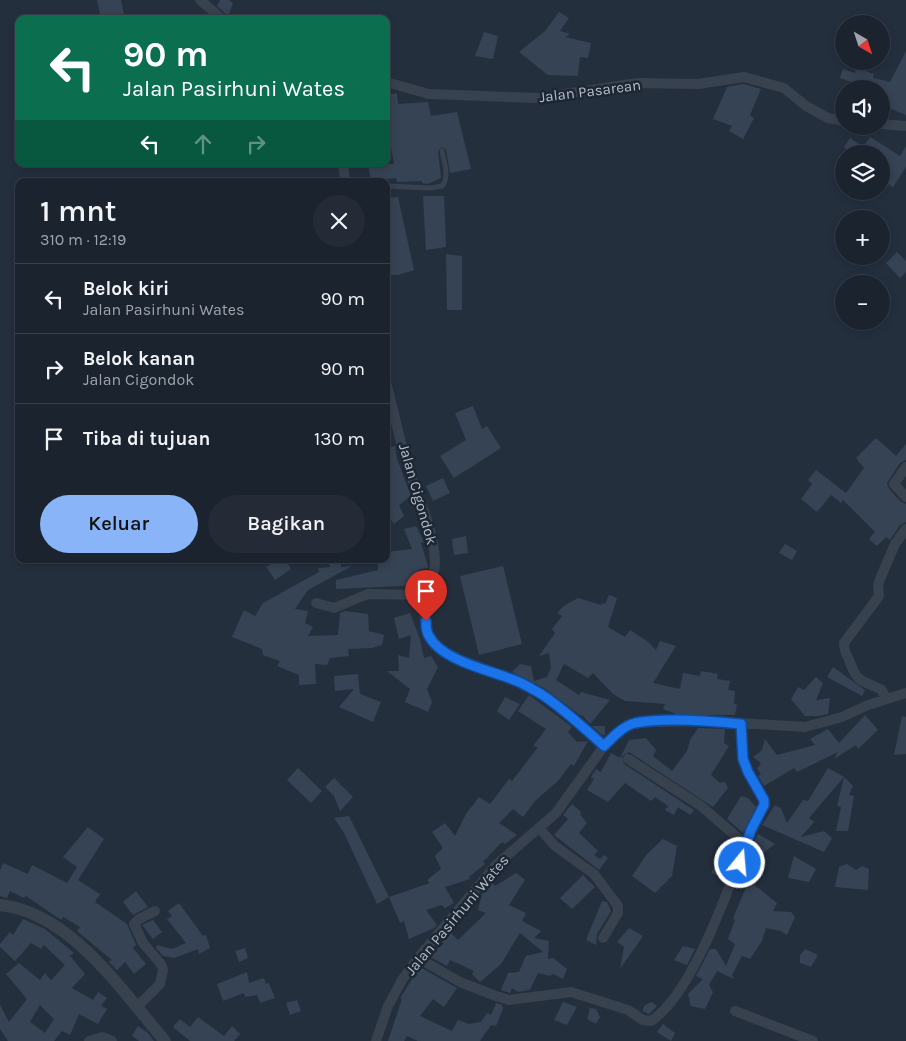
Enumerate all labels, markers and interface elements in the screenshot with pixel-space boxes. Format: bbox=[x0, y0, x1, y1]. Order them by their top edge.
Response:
north arrow bbox=[835, 15, 890, 70]
map controls bbox=[835, 15, 890, 330]
text: 90 m bbox=[123, 34, 209, 75]
icon: left bbox=[40, 35, 105, 100]
text: Jalan Pasirhuni Wates bbox=[123, 76, 345, 102]
street label: Jalan Pasarean bbox=[538, 76, 642, 106]
button: sound bbox=[835, 80, 890, 135]
icon: left bbox=[136, 130, 164, 158]
icon: ahead bbox=[189, 130, 217, 158]
icon: right bbox=[242, 130, 270, 158]
button: layers bbox=[835, 145, 890, 200]
text: 1 mnt bbox=[40, 193, 117, 229]
button: close bbox=[313, 195, 365, 247]
button: + bbox=[835, 210, 890, 265]
text: 310 m · 12:19 bbox=[40, 230, 126, 249]
button: − bbox=[835, 275, 890, 330]
text: Belok kiri bbox=[83, 278, 169, 300]
icon: left bbox=[40, 285, 68, 313]
text: 90 m bbox=[320, 288, 365, 310]
text: Jalan Pasirhuni Wates bbox=[83, 300, 244, 319]
text: Belok kanan bbox=[83, 348, 195, 370]
icon: right bbox=[40, 355, 68, 383]
text: 90 m bbox=[320, 358, 365, 380]
text: Jalan Cigondok bbox=[83, 370, 194, 389]
icon: arrive bbox=[40, 425, 68, 453]
text: Tiba di tujuan bbox=[83, 428, 210, 450]
text: 130 m bbox=[314, 428, 365, 450]
street label: Jalan Cigondok bbox=[395, 441, 441, 547]
button: Keluar bbox=[40, 495, 198, 553]
button: Bagikan bbox=[208, 495, 365, 553]
pin bbox=[405, 570, 447, 621]
icon: arrive bbox=[412, 577, 440, 605]
position arrow bbox=[713, 836, 765, 888]
street label: Jalan Pasirhuni Wates bbox=[401, 851, 513, 979]

